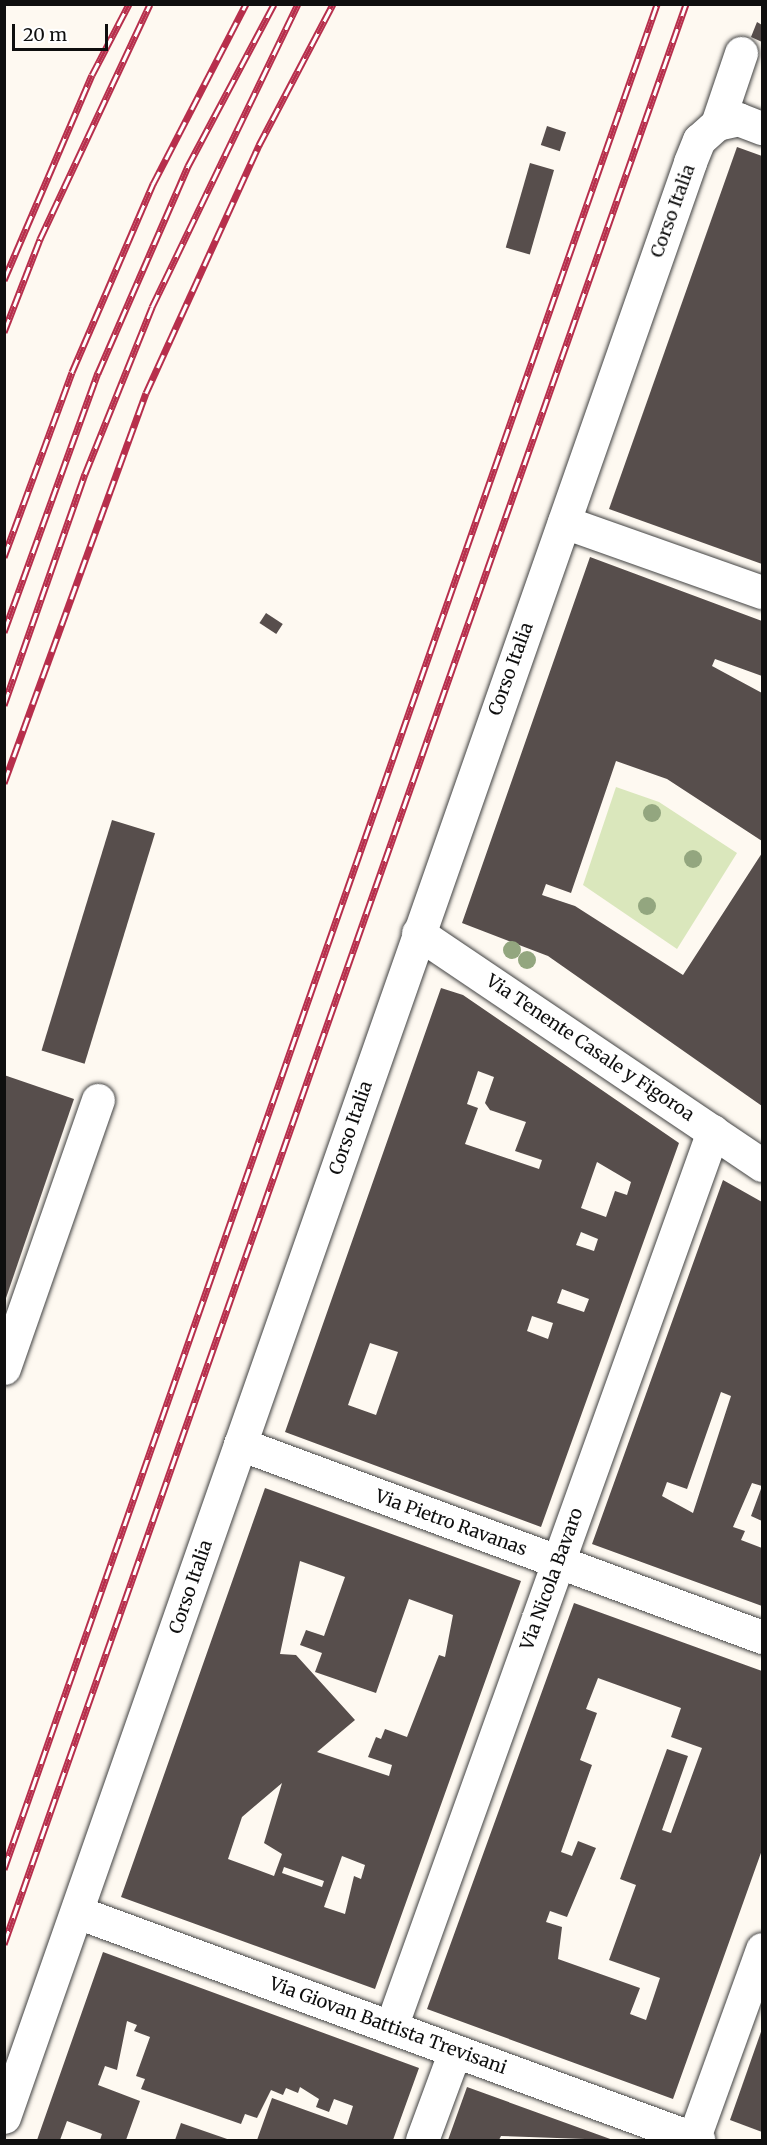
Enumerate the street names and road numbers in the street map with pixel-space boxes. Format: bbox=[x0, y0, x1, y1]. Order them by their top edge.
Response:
street label: Corso Italia bbox=[646, 161, 700, 261]
street label: Corso Italia bbox=[484, 619, 538, 719]
street label: Via Tenente Casale y Figoroa bbox=[482, 970, 698, 1126]
street label: Corso Italia bbox=[325, 1078, 377, 1178]
street label: Via Pietro Ravanas bbox=[372, 1485, 530, 1561]
street label: Via Nicola Bavaro bbox=[516, 1505, 588, 1653]
street label: Corso Italia bbox=[165, 1537, 217, 1637]
street label: Via Giovan Battista Trevisani bbox=[266, 1973, 510, 2079]

